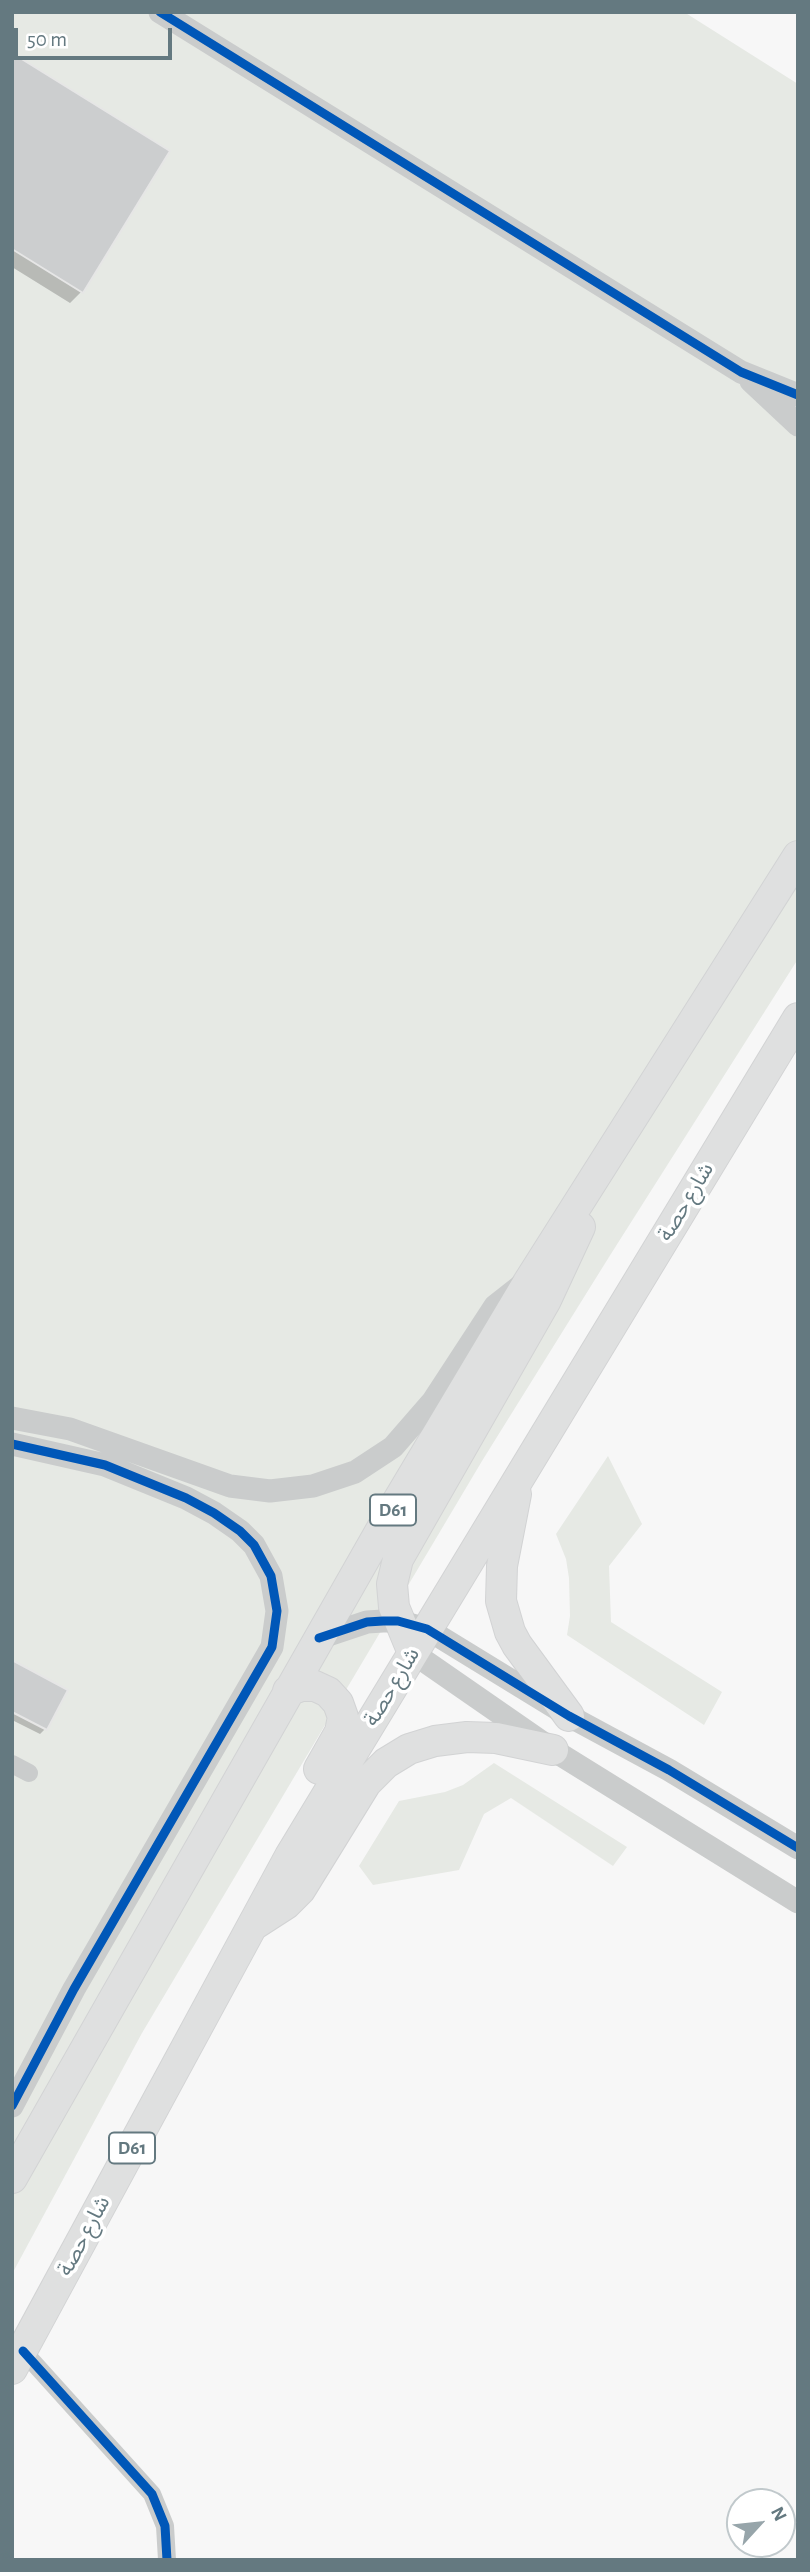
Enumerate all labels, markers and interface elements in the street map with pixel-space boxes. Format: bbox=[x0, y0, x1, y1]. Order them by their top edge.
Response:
scale bar bbox=[18, 14, 175, 58]
text: 50 m bbox=[27, 29, 67, 50]
street label: شارع حصة bbox=[653, 1158, 719, 1246]
road number: D61 bbox=[370, 1494, 416, 1526]
street label: شارع حصة bbox=[359, 1643, 425, 1731]
road number: D61 bbox=[109, 2132, 155, 2164]
street label: شارع حصة bbox=[52, 2192, 116, 2280]
north arrow bbox=[726, 2488, 796, 2558]
text: N bbox=[767, 2504, 790, 2524]

